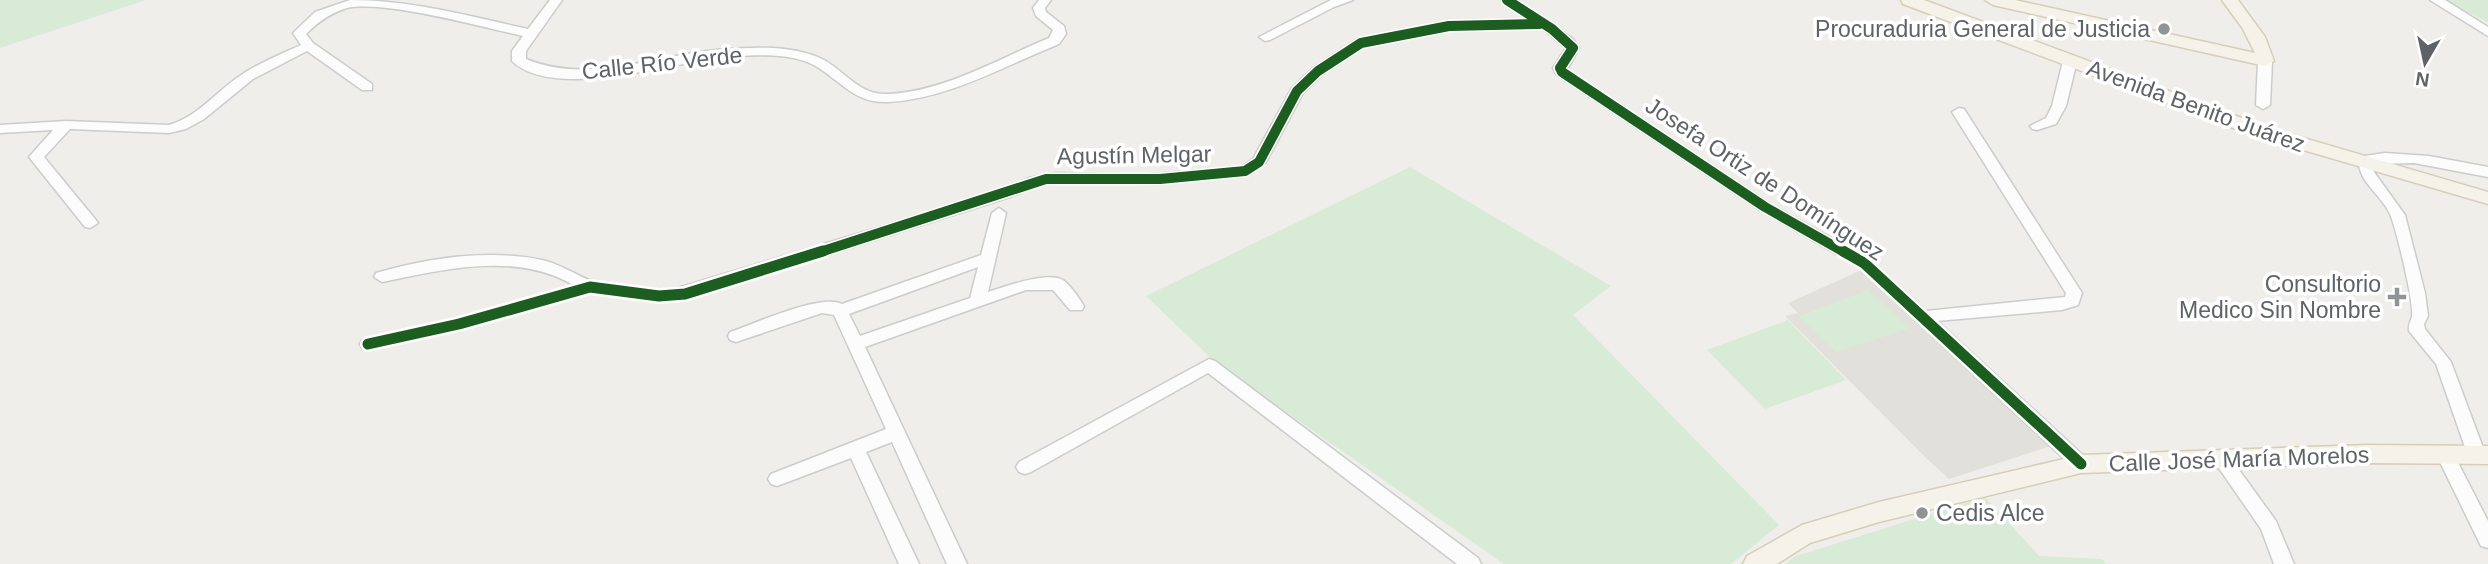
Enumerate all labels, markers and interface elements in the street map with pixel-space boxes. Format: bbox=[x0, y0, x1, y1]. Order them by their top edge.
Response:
place label: Procuraduria General de Justicia bbox=[1815, 16, 2150, 42]
marker: Procuraduria General de Justicia bbox=[2156, 21, 2172, 37]
north arrow bbox=[2390, 28, 2460, 98]
street label: Calle Río Verde bbox=[581, 42, 743, 84]
street label: Avenida Benito Juárez bbox=[2084, 54, 2308, 158]
text: N bbox=[2414, 68, 2431, 91]
street label: Josefa Ortiz de Domínguez bbox=[1641, 92, 1889, 266]
street label: Agustín Melgar bbox=[1056, 141, 1212, 169]
place label: Consultorio Medico Sin Nombre bbox=[2179, 271, 2381, 323]
marker: Consultorio Medico Sin Nombre bbox=[2387, 287, 2407, 307]
street label: Calle José María Morelos bbox=[2108, 441, 2370, 477]
place label: Cedis Alce bbox=[1936, 500, 2045, 526]
marker: Cedis Alce bbox=[1914, 505, 1930, 521]

